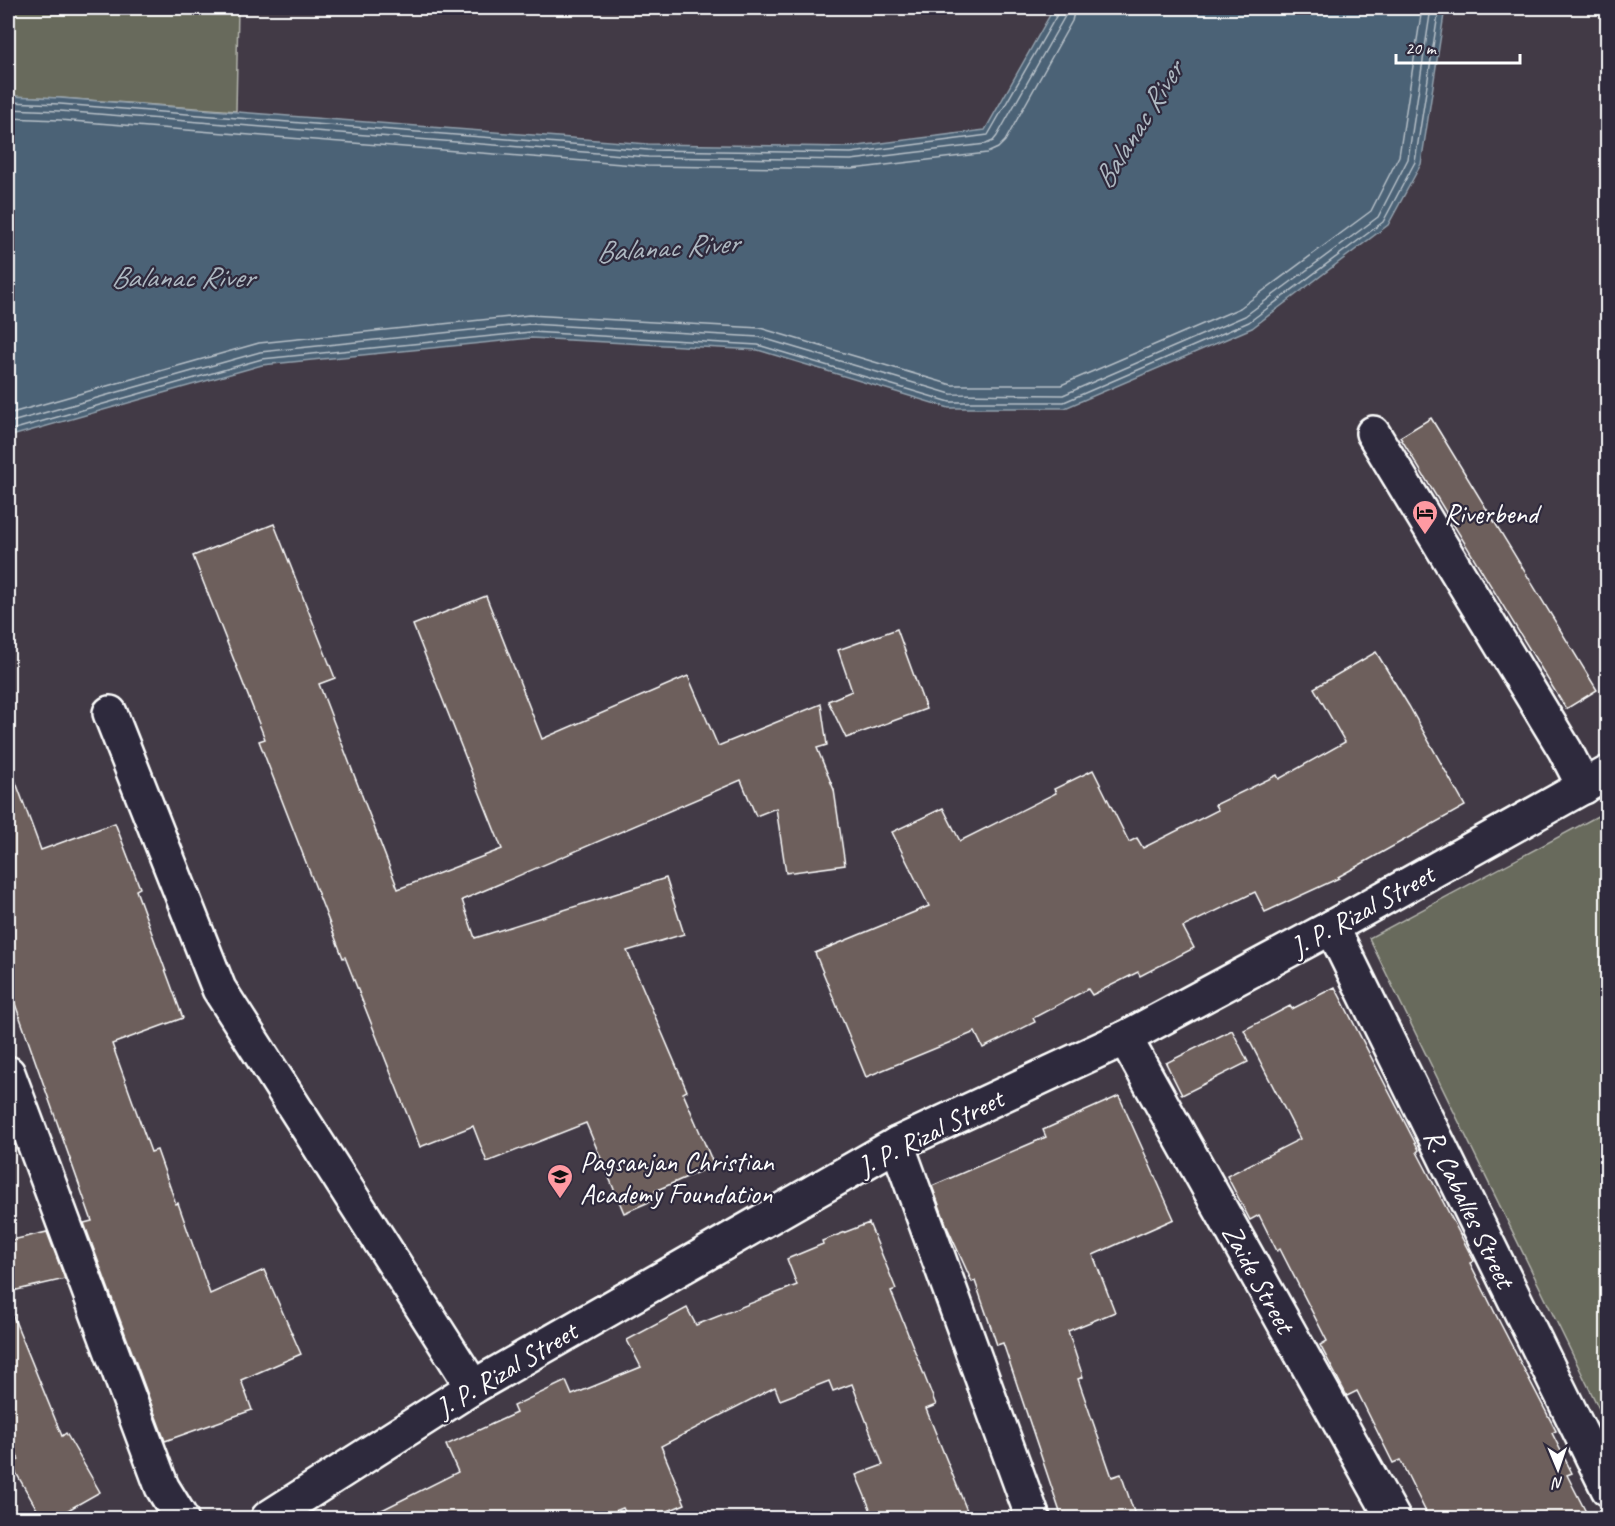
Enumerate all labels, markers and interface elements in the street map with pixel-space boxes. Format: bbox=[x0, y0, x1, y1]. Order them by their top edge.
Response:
scale bar bbox=[1396, 27, 1520, 65]
text: 20 m bbox=[1405, 37, 1438, 59]
water label: Balanac River bbox=[1084, 51, 1194, 196]
water label: Balanac River bbox=[595, 223, 744, 271]
water label: Balanac River bbox=[111, 258, 257, 296]
place label: Riverbend bbox=[1444, 496, 1542, 531]
hotel icon: Riverbend bbox=[1410, 498, 1440, 536]
street label: J. P. Rizal Street bbox=[1283, 855, 1442, 965]
street label: J. P. Rizal Street bbox=[850, 1080, 1011, 1185]
street label: R. Caballes Street bbox=[1416, 1123, 1524, 1295]
place label: Pagsanjan Christian Academy Foundation bbox=[580, 1144, 775, 1211]
school or university icon: Pagsanjan Christian Academy Foundation bbox=[545, 1162, 575, 1200]
street label: Zaide Street bbox=[1214, 1218, 1304, 1341]
street label: J. P. Rizal Street bbox=[428, 1312, 586, 1426]
north arrow bbox=[1528, 1439, 1588, 1499]
text: N bbox=[1550, 1473, 1564, 1493]

